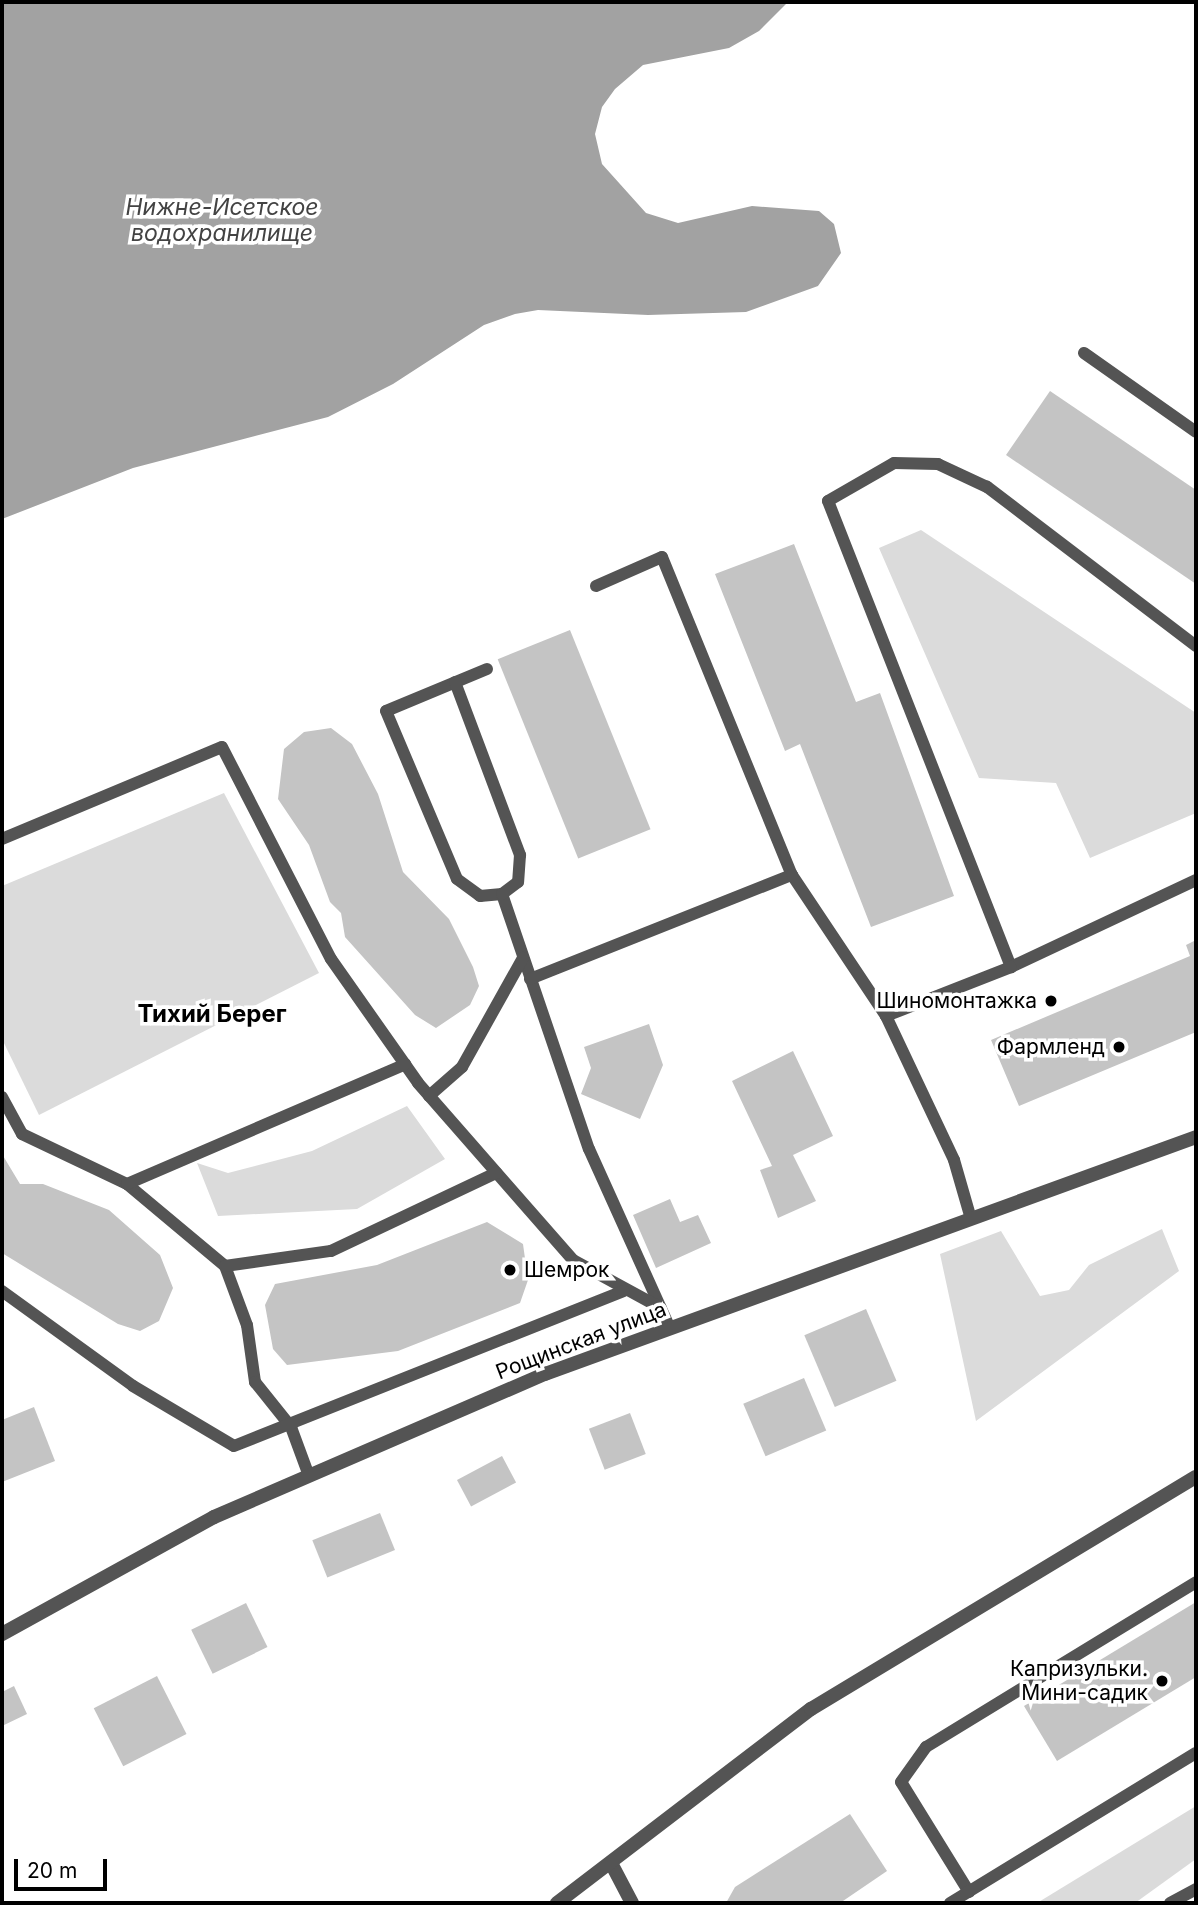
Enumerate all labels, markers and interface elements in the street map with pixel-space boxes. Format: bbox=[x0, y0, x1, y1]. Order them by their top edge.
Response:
water label: Нижне-Исетское водохранилище bbox=[125, 193, 319, 247]
place label: Шиномонтажка bbox=[877, 988, 1037, 1014]
marker: Шиномонтажка bbox=[1043, 993, 1059, 1009]
district label: Тихий Берег bbox=[137, 1000, 287, 1028]
place label: Фармленд bbox=[997, 1034, 1105, 1060]
marker: Фармленд bbox=[1111, 1039, 1127, 1055]
place label: Шемрок bbox=[524, 1257, 609, 1283]
marker: Шемрок bbox=[502, 1262, 518, 1278]
street label: Рощинская улица bbox=[492, 1297, 670, 1385]
place label: Капризульки. Мини-садик bbox=[1010, 1656, 1148, 1706]
marker: Капризульки. Мини-садик bbox=[1154, 1673, 1170, 1689]
scale bar bbox=[18, 1846, 110, 1890]
text: 20 m bbox=[27, 1858, 77, 1883]

